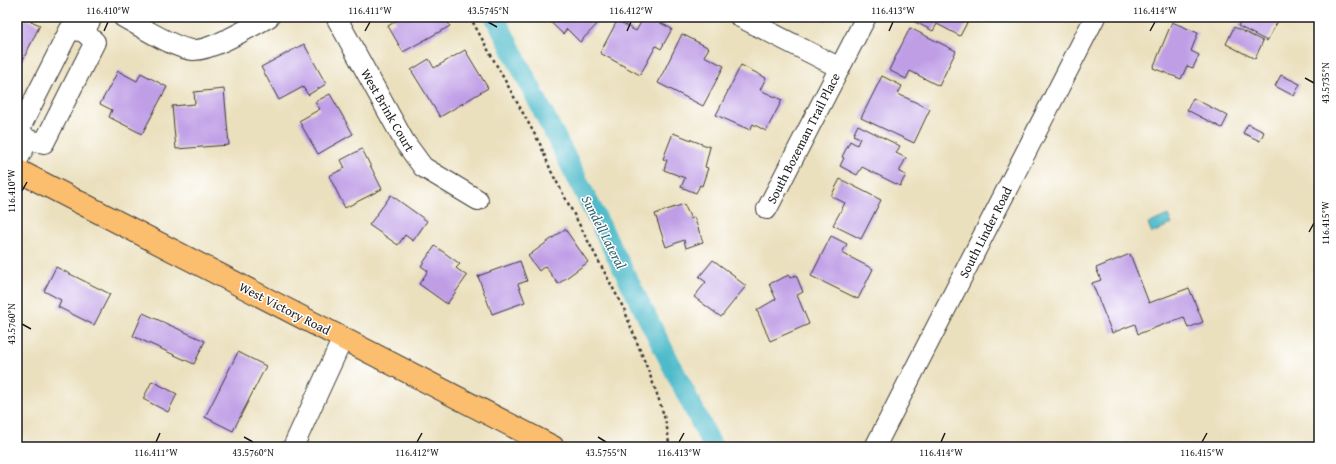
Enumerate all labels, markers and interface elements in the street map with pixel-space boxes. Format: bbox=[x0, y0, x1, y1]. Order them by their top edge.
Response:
text: 116.410°W bbox=[86, 3, 130, 18]
text: 116.411°W bbox=[348, 3, 392, 18]
text: 43.5745°N bbox=[467, 3, 509, 18]
text: 116.412°W bbox=[609, 3, 653, 18]
text: 116.413°W bbox=[871, 3, 915, 18]
text: 116.414°W bbox=[1133, 3, 1177, 18]
text: 43.5735°N bbox=[1318, 62, 1333, 104]
street label: West Brink Court bbox=[356, 65, 419, 156]
street label: South Bozeman Trail Place bbox=[762, 69, 845, 207]
text: 116.410°W bbox=[4, 169, 19, 213]
street label: South Linder Road bbox=[954, 183, 1017, 281]
water label: Sundell Lateral bbox=[577, 192, 631, 273]
text: 116.415°W bbox=[1318, 201, 1333, 245]
street label: West Victory Road bbox=[236, 277, 334, 340]
text: 43.5760°N bbox=[4, 303, 19, 345]
text: 116.411°W bbox=[134, 445, 178, 460]
text: 43.5760°N bbox=[232, 445, 274, 460]
text: 116.412°W bbox=[395, 445, 439, 460]
text: 43.5755°N bbox=[585, 445, 627, 460]
text: 116.413°W bbox=[657, 445, 701, 460]
text: 116.414°W bbox=[919, 445, 963, 460]
text: 116.415°W bbox=[1180, 445, 1224, 460]

